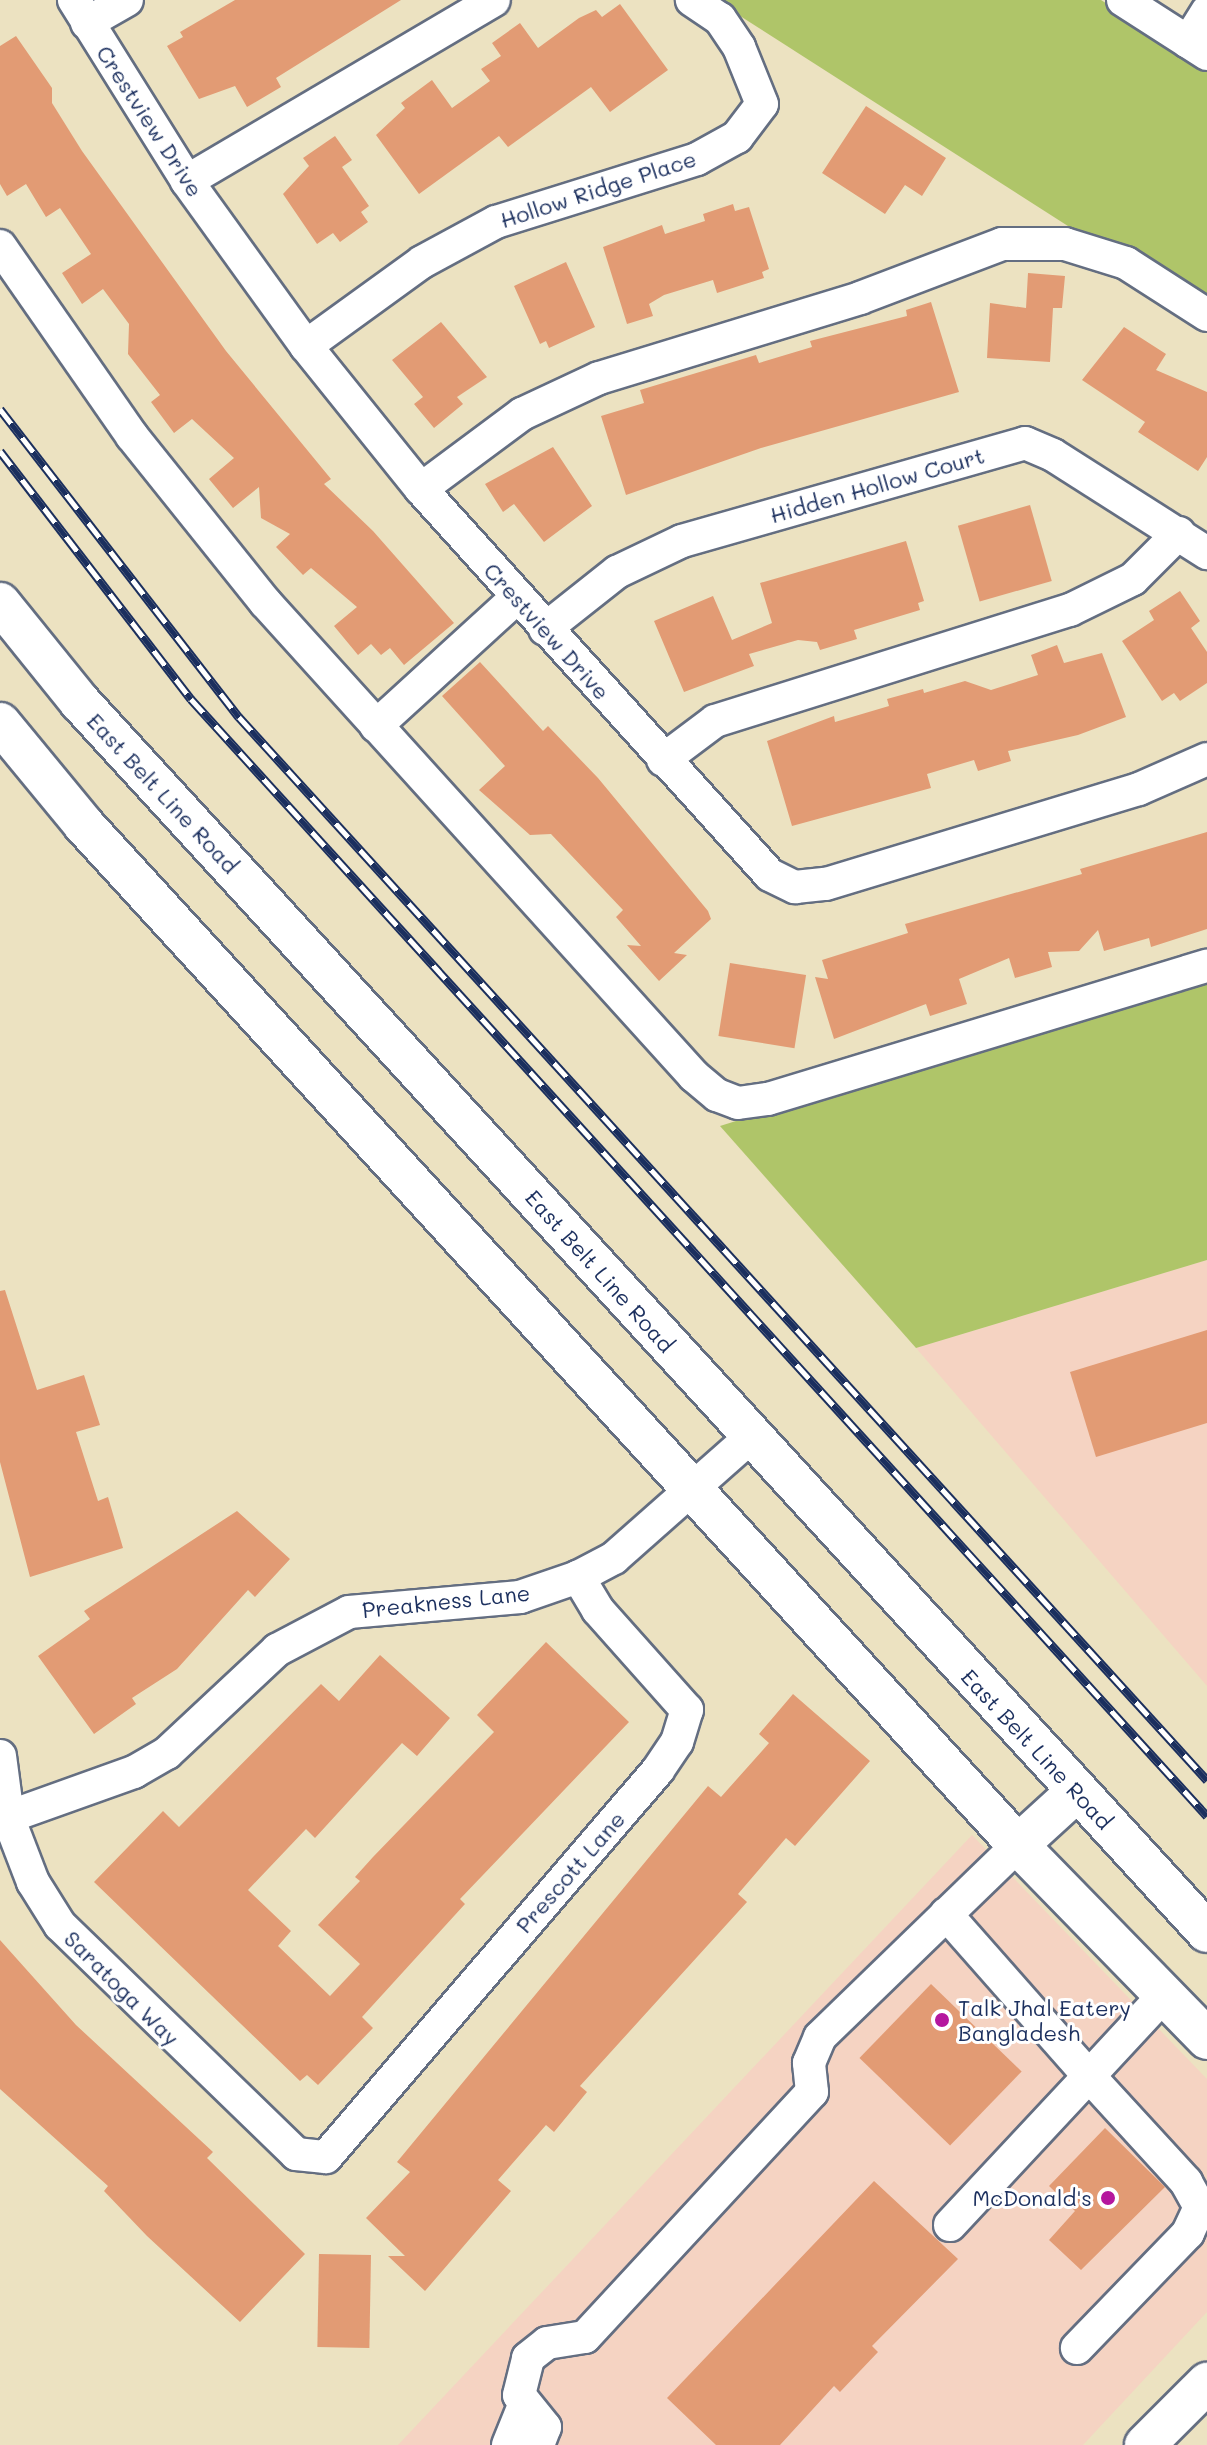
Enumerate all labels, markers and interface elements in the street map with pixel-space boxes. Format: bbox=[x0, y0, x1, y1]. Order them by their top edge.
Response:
street label: Crestview Drive bbox=[91, 40, 209, 202]
street label: Hollow Ridge Place bbox=[497, 145, 699, 233]
street label: Hidden Hollow Court bbox=[767, 442, 987, 528]
street label: Crestview Drive bbox=[479, 557, 615, 705]
street label: East Belt Line Road bbox=[82, 707, 244, 879]
street label: East Belt Line Road bbox=[520, 1184, 680, 1358]
street label: Preakness Lane bbox=[361, 1579, 531, 1623]
street label: East Belt Line Road bbox=[956, 1663, 1118, 1835]
street label: Prescott Lane bbox=[510, 1806, 630, 1938]
street label: Saratoga Way bbox=[59, 1925, 185, 2051]
place label: Talk Jhal Eatery Bangladesh bbox=[958, 1994, 1131, 2046]
marker: Talk Jhal Eatery Bangladesh bbox=[933, 2011, 951, 2029]
place label: McDonald's bbox=[972, 2185, 1092, 2211]
marker: McDonald's bbox=[1099, 2189, 1117, 2207]

